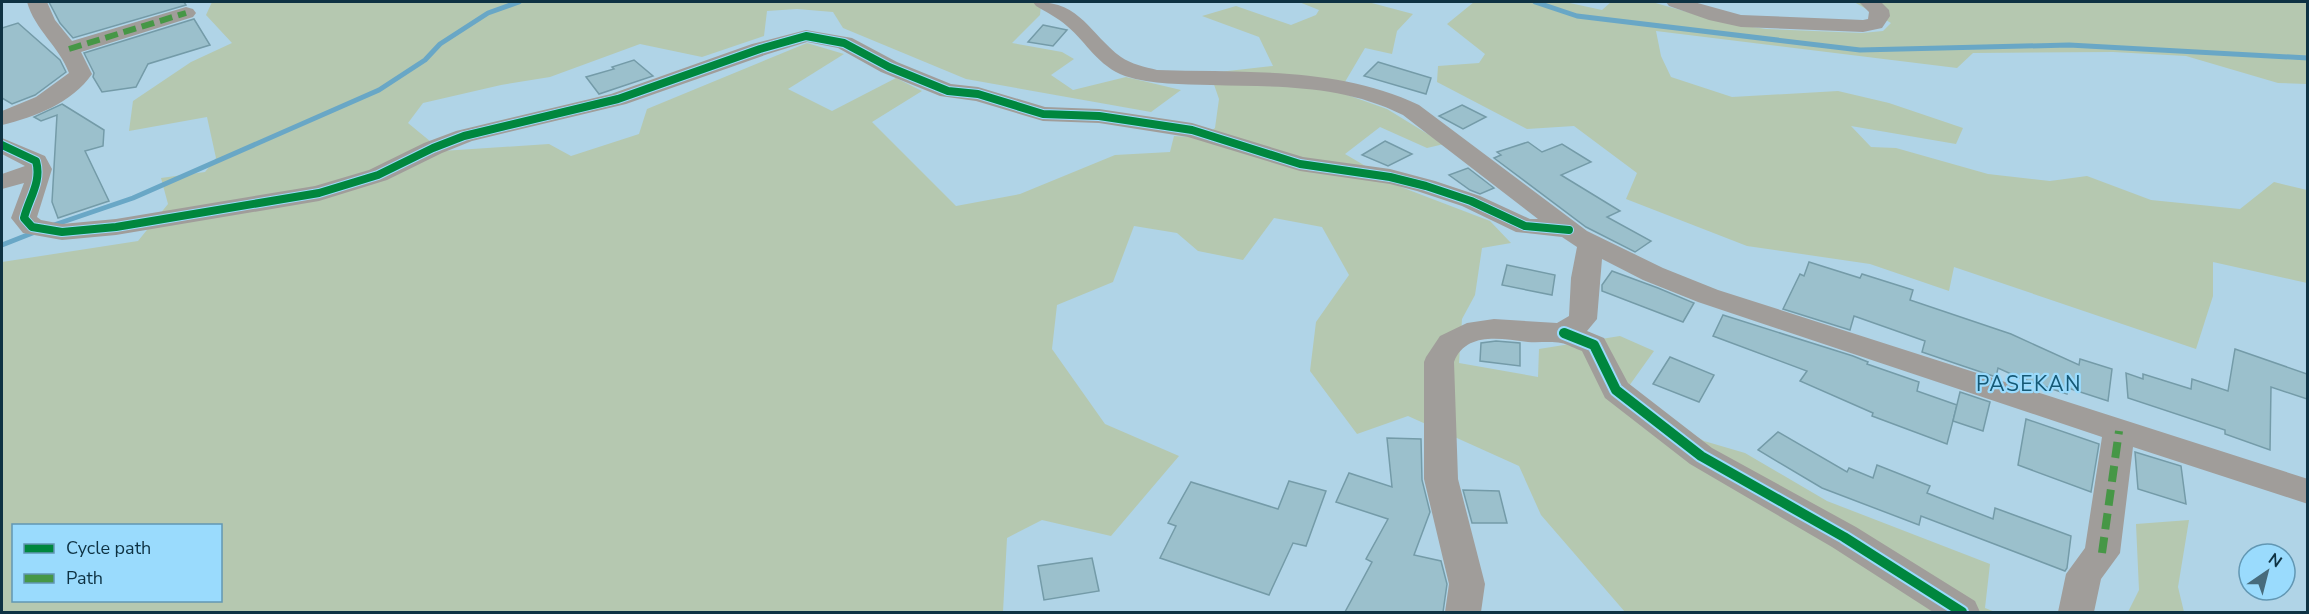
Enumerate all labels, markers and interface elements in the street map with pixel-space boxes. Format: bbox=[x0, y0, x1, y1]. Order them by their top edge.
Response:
district label: PASEKAN bbox=[1976, 370, 2082, 398]
legend bbox=[12, 524, 222, 602]
text: Cycle path bbox=[66, 536, 151, 560]
north arrow bbox=[2237, 542, 2297, 602]
text: N bbox=[2264, 548, 2286, 573]
text: Path bbox=[66, 566, 103, 590]

